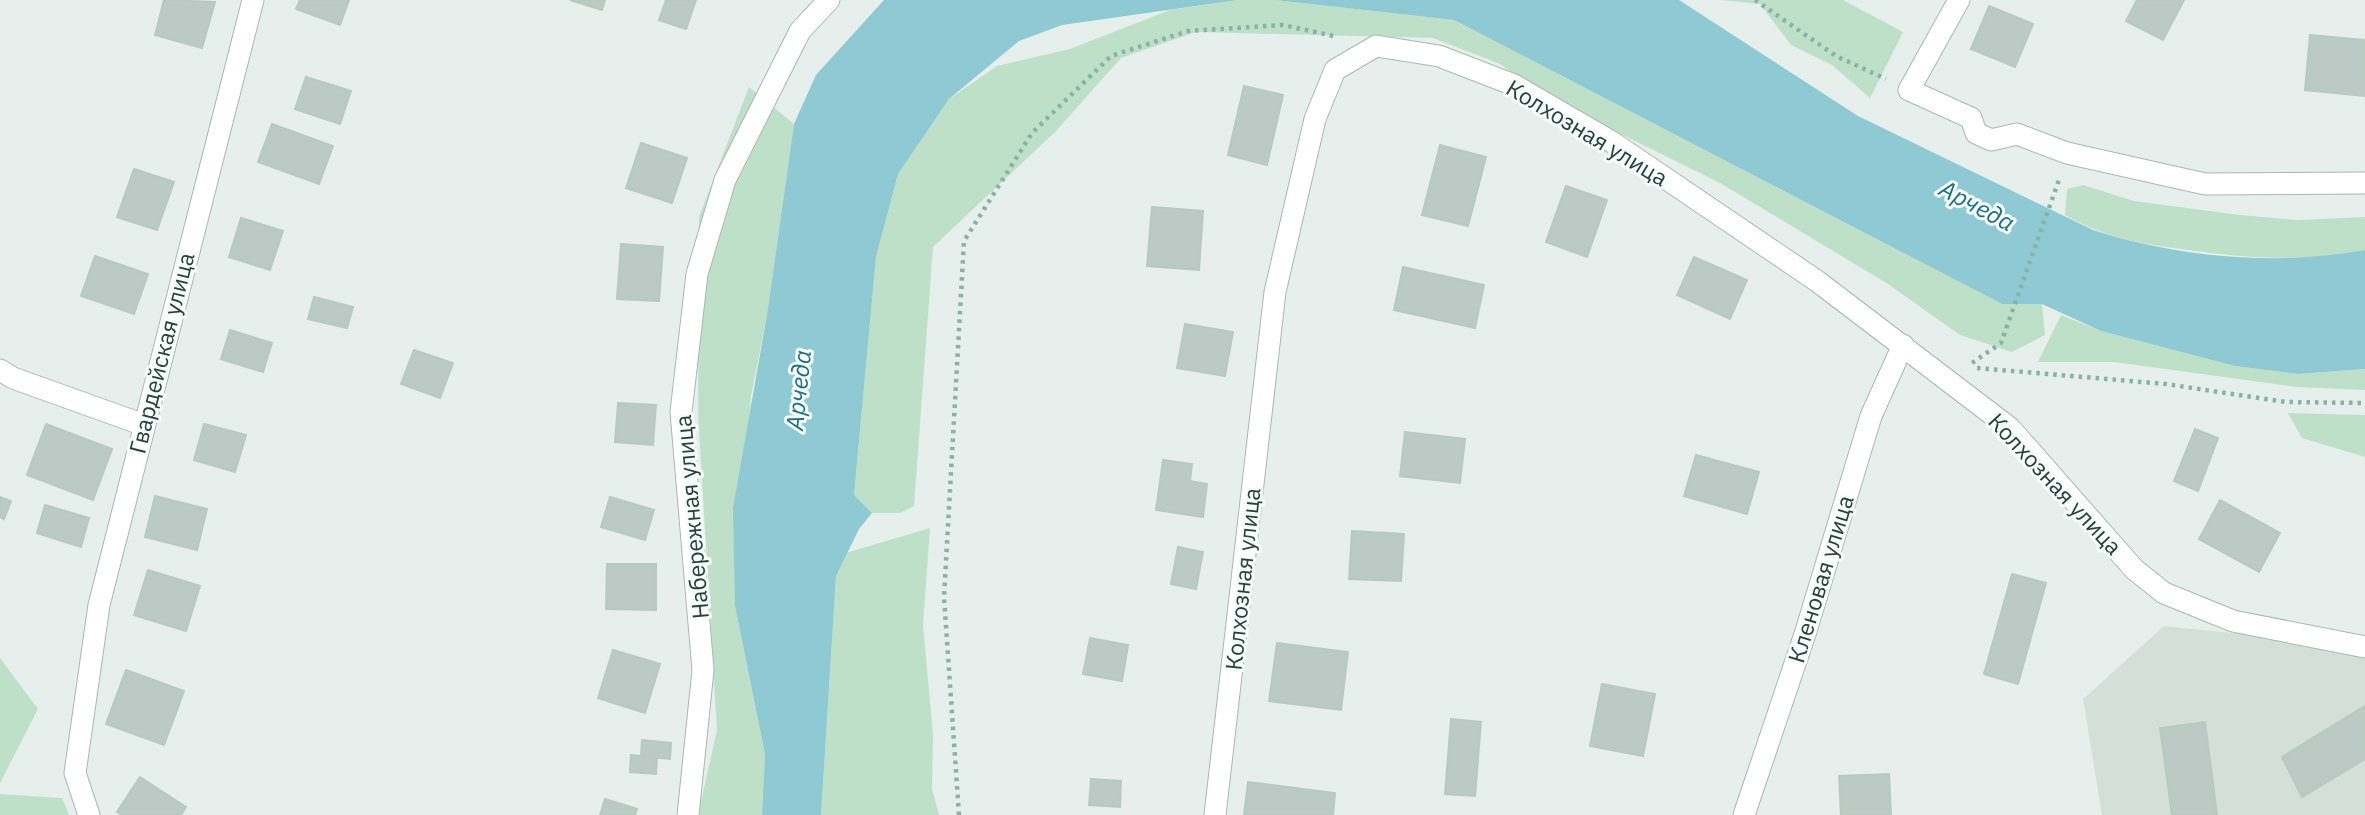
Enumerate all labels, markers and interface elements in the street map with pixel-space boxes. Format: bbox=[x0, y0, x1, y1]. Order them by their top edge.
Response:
street label: Колхозная улица bbox=[1501, 72, 1674, 192]
water label: Арчеда bbox=[1933, 172, 2021, 238]
street label: Гвардейская улица bbox=[122, 249, 201, 456]
water label: Арчеда bbox=[778, 348, 818, 433]
street label: Колхозная улица bbox=[1982, 406, 2129, 561]
street label: Набережная улица bbox=[667, 414, 715, 620]
street label: Колхозная улица bbox=[1218, 486, 1267, 672]
street label: Кленовая улица bbox=[1780, 491, 1860, 666]

